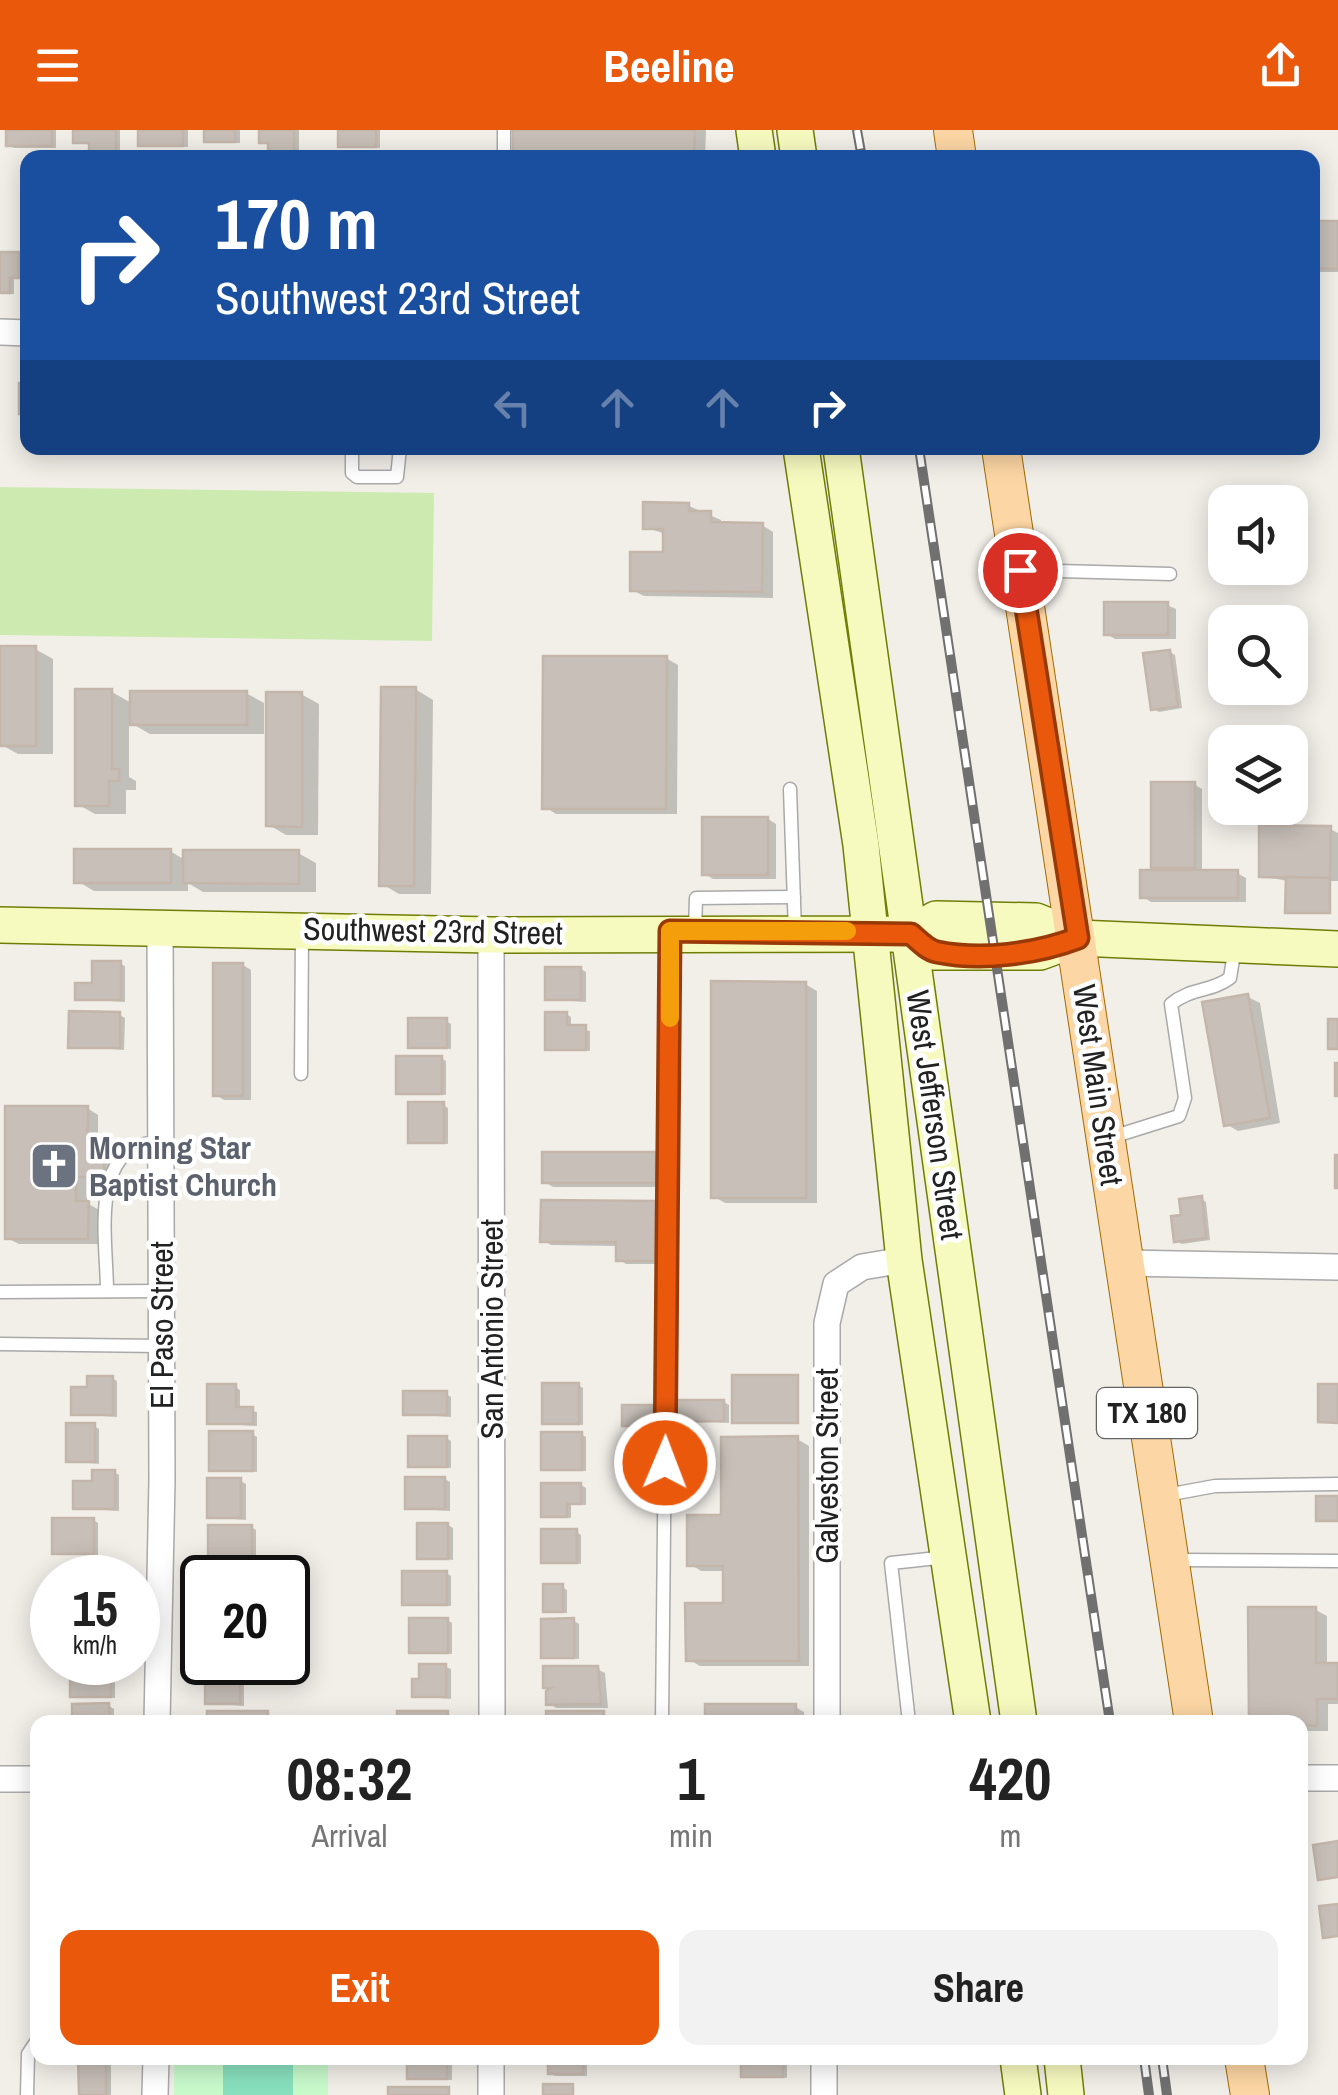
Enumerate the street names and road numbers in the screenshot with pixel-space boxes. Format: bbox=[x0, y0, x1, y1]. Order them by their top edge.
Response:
street label: Southwest 23rd Street bbox=[303, 907, 563, 954]
street label: West Main Street bbox=[1063, 982, 1134, 1188]
street label: West Jefferson Street bbox=[897, 987, 974, 1242]
street label: San Antonio Street bbox=[470, 1219, 513, 1439]
street label: El Paso Street bbox=[140, 1241, 183, 1409]
street label: Galveston Street bbox=[805, 1368, 848, 1564]
road number: TX 180 bbox=[1097, 1388, 1197, 1438]

